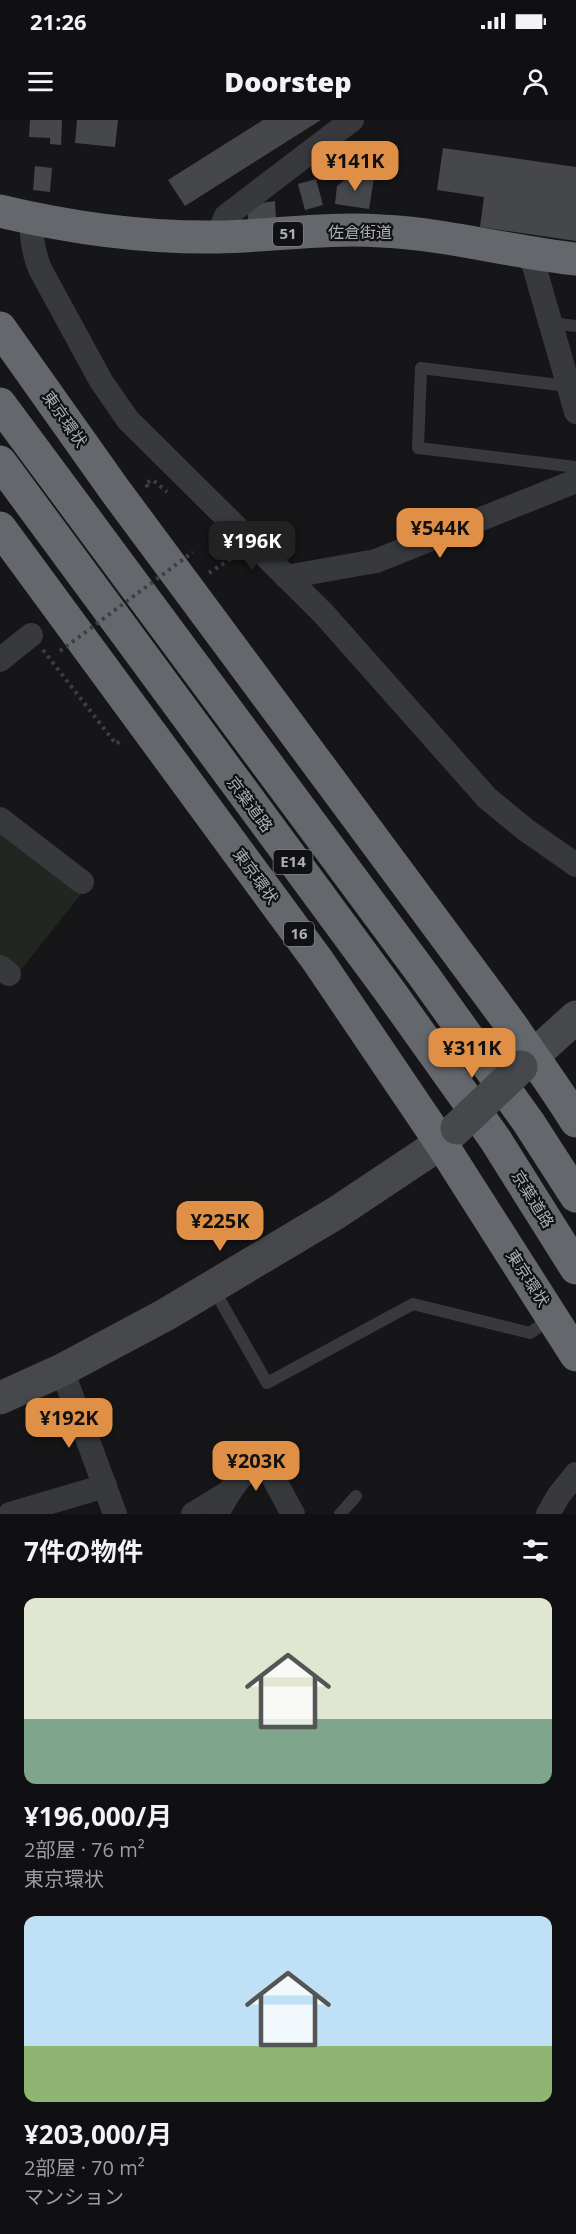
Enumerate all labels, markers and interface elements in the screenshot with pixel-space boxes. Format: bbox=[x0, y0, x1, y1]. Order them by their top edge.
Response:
text: 21:26 bbox=[30, 6, 87, 36]
text: Doorstep bbox=[224, 63, 352, 100]
icon: menu bbox=[24, 65, 57, 98]
icon: person bbox=[519, 65, 552, 98]
pin: ¥141K bbox=[313, 141, 397, 192]
text: ¥141K bbox=[325, 147, 385, 174]
street label: 佐倉街道 bbox=[328, 221, 392, 243]
road number: 51 bbox=[273, 222, 303, 246]
street label: 東京環状 bbox=[38, 386, 92, 452]
pin: ¥544K bbox=[398, 508, 482, 559]
text: ¥544K bbox=[410, 514, 470, 541]
pin: ¥196K bbox=[210, 521, 294, 572]
text: ¥196K bbox=[222, 527, 282, 554]
street label: 京葉道路 bbox=[222, 772, 278, 836]
street label: 東京環状 bbox=[228, 844, 284, 908]
road number: E14 bbox=[274, 850, 312, 874]
road number: 16 bbox=[284, 922, 314, 946]
pin: ¥311K bbox=[430, 1028, 514, 1079]
text: ¥311K bbox=[442, 1034, 502, 1061]
street label: 京葉道路 bbox=[507, 1166, 559, 1232]
pin: ¥225K bbox=[178, 1201, 262, 1252]
text: ¥225K bbox=[190, 1207, 250, 1234]
street label: 東京環状 bbox=[501, 1245, 555, 1311]
pin: ¥192K bbox=[27, 1398, 111, 1449]
text: ¥192K bbox=[39, 1404, 99, 1431]
pin: ¥203K bbox=[214, 1441, 298, 1492]
text: ¥203K bbox=[226, 1447, 286, 1474]
text: 7件の物件 bbox=[24, 1533, 143, 1569]
icon: filters bbox=[519, 1534, 552, 1567]
icon: home bbox=[234, 1637, 342, 1745]
text: ¥196,000/月 bbox=[24, 1798, 172, 1834]
text: 2部屋 · 76 m² bbox=[24, 1836, 145, 1863]
text: 東京環状 bbox=[24, 1865, 104, 1892]
icon: home bbox=[234, 1955, 342, 2063]
text: ¥203,000/月 bbox=[24, 2116, 172, 2152]
text: 2部屋 · 70 m² bbox=[24, 2154, 145, 2181]
text: マンション bbox=[24, 2183, 124, 2210]

